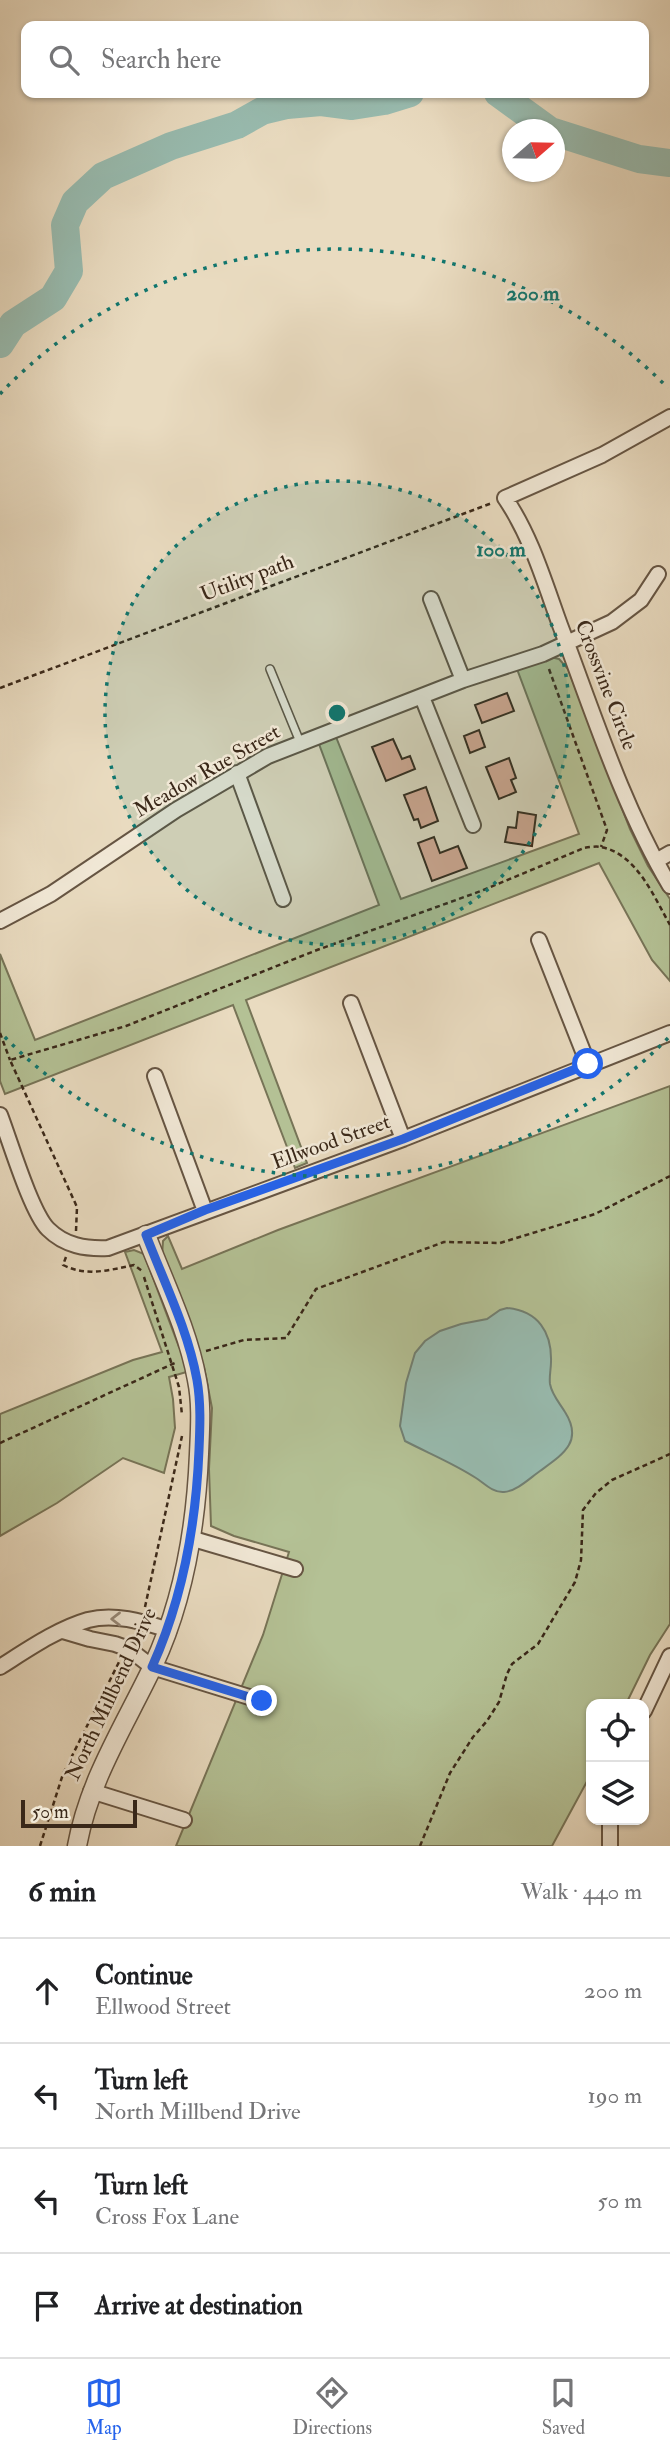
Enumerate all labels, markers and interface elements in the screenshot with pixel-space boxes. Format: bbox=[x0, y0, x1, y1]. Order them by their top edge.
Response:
search box bbox=[21, 21, 649, 98]
icon: search bbox=[45, 41, 83, 79]
text: Search here bbox=[101, 44, 221, 76]
north arrow bbox=[502, 119, 565, 182]
text: 200 m bbox=[507, 280, 560, 307]
text: 100 m bbox=[476, 536, 527, 563]
street label: Utility path bbox=[196, 548, 298, 608]
street label: Crossvine Circle bbox=[569, 616, 643, 754]
centre of rings bbox=[325, 701, 349, 725]
street label: Meadow Rue Street bbox=[129, 718, 285, 824]
route start bbox=[572, 1048, 603, 1079]
street label: Ellwood Street bbox=[268, 1108, 394, 1176]
street label: North Millbend Drive bbox=[59, 1603, 163, 1785]
one-way arrow bbox=[110, 1611, 120, 1627]
route end bbox=[246, 1685, 277, 1716]
map controls bbox=[586, 1699, 649, 1825]
button: locate bbox=[586, 1699, 649, 1762]
button: layers bbox=[586, 1762, 649, 1825]
scale bar bbox=[21, 1797, 136, 1829]
text: 50 m bbox=[32, 1800, 69, 1824]
text: 6 min bbox=[28, 1873, 96, 1910]
text: Walk · 440 m bbox=[521, 1877, 642, 1906]
text: Continue bbox=[95, 1960, 193, 1992]
icon: ahead bbox=[28, 1972, 66, 2010]
text: 200 m bbox=[584, 1976, 642, 2005]
text: Ellwood Street bbox=[95, 1992, 231, 2021]
text: Turn left bbox=[95, 2065, 188, 2097]
icon: left bbox=[28, 2077, 66, 2115]
text: 190 m bbox=[588, 2081, 642, 2110]
text: North Millbend Drive bbox=[95, 2097, 301, 2126]
text: Turn left bbox=[95, 2170, 188, 2202]
icon: left bbox=[28, 2182, 66, 2220]
text: 50 m bbox=[598, 2186, 642, 2215]
text: Cross Fox Lane bbox=[95, 2202, 239, 2231]
icon: arrive bbox=[28, 2287, 66, 2325]
text: Arrive at destination bbox=[95, 2290, 303, 2322]
tab: Map bbox=[85, 2374, 123, 2440]
tab: Directions bbox=[292, 2374, 372, 2440]
tab: Saved bbox=[542, 2374, 585, 2440]

